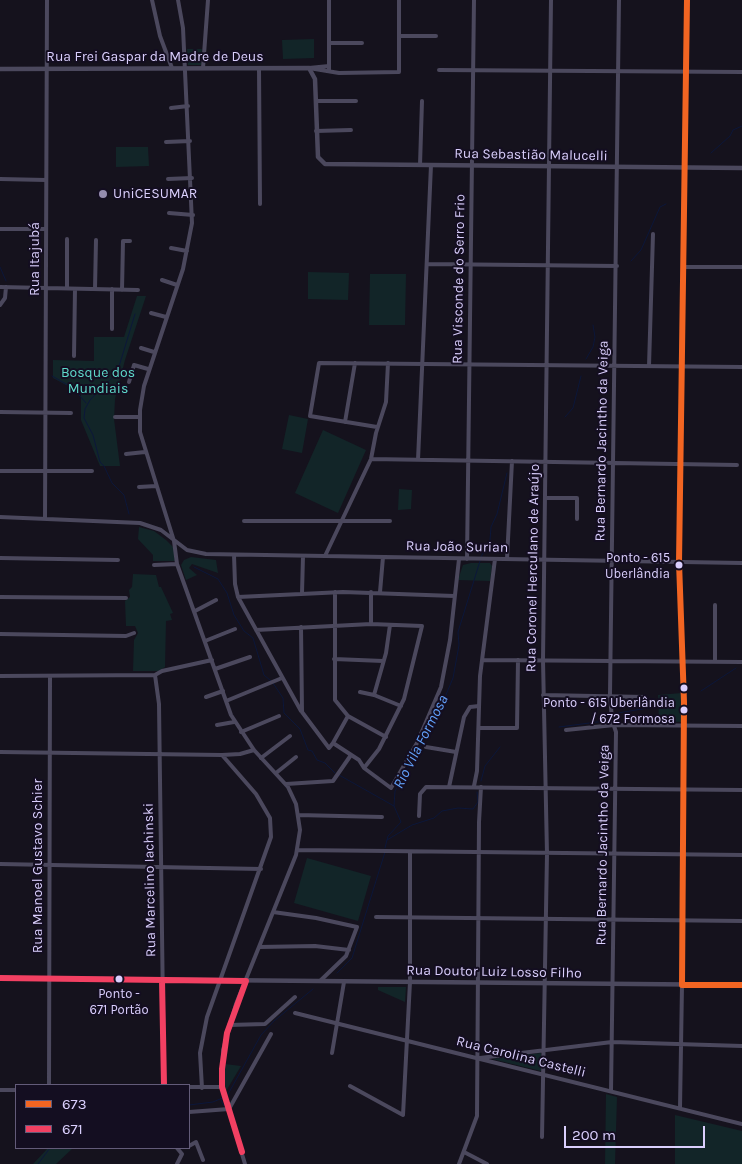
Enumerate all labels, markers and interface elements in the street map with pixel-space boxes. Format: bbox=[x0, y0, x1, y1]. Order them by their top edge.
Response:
street label: Rua Frei Gaspar da Madre de Deus bbox=[46, 49, 264, 65]
street label: Rua Sebastião Malucelli bbox=[454, 145, 608, 165]
place label: UniCESUMAR bbox=[113, 186, 197, 202]
marker: UniCESUMAR bbox=[97, 188, 109, 200]
street label: Rua Visconde do Serro Frio bbox=[449, 194, 469, 364]
street label: Rua Itajubá bbox=[27, 222, 43, 296]
street label: Rua Bernardo Jacintho da Veiga bbox=[592, 340, 612, 542]
park label: Bosque dos Mundiais bbox=[61, 365, 135, 398]
street label: Rua Coronel Herculano de Araújo bbox=[523, 464, 543, 672]
street label: Rua João Surian bbox=[406, 538, 508, 556]
place label: Ponto - 615 Uberlândia bbox=[605, 550, 670, 581]
marker: Ponto - 615 Uberlândia bbox=[674, 560, 684, 570]
unlabelled marker bbox=[679, 683, 689, 693]
water label: Rio Vila Formosa bbox=[390, 692, 452, 792]
place label: Ponto - 615 Uberlândia / 672 Formosa bbox=[543, 695, 675, 726]
marker: Ponto - 615 Uberlândia / 672 Formosa bbox=[679, 705, 689, 715]
street label: Rua Bernardo Jacintho da Veiga bbox=[593, 744, 613, 946]
street label: Rua Manoel Gustavo Schier bbox=[30, 779, 46, 953]
street label: Rua Marcelino Iachinski bbox=[140, 803, 160, 957]
street label: Rua Doutor Luiz Losso Filho bbox=[406, 962, 582, 982]
marker: Ponto - 671 Portão bbox=[114, 974, 124, 984]
place label: Ponto - 671 Portão bbox=[89, 986, 149, 1017]
street label: Rua Carolina Castelli bbox=[455, 1033, 587, 1081]
legend bbox=[15, 1084, 190, 1149]
text: 673 bbox=[62, 1095, 87, 1113]
scale bar bbox=[567, 1116, 708, 1148]
text: 671 bbox=[62, 1120, 83, 1138]
text: 200 m bbox=[572, 1126, 616, 1144]

